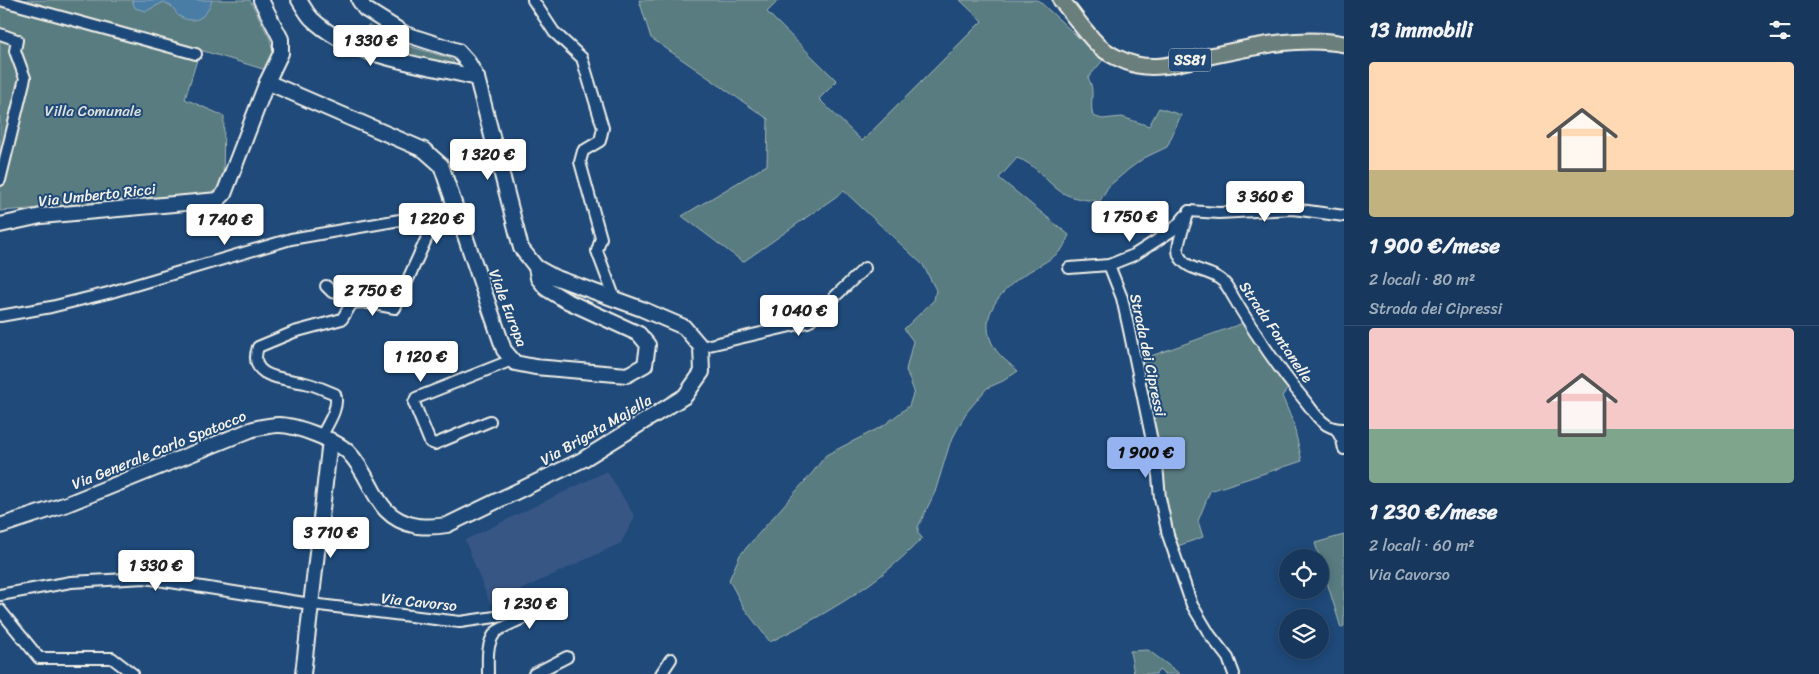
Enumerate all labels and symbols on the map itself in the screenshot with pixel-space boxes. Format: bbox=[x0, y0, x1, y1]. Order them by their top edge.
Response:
pin: 1 330 € bbox=[325, 24, 417, 67]
road number: SS81 bbox=[1169, 48, 1211, 72]
park label: Villa Comunale bbox=[45, 98, 141, 124]
pin: 1 320 € bbox=[442, 138, 534, 181]
street label: Via Umberto Ricci bbox=[37, 176, 158, 214]
pin: 3 360 € bbox=[1219, 180, 1311, 223]
pin: 1 750 € bbox=[1084, 200, 1176, 243]
pin: 1 220 € bbox=[391, 202, 483, 245]
pin: 1 740 € bbox=[179, 204, 271, 246]
street label: Viale Europa bbox=[481, 265, 535, 351]
pin: 2 750 € bbox=[327, 274, 419, 317]
street label: Strada Fontanelle bbox=[1232, 276, 1320, 388]
street label: Strada dei Cipressi bbox=[1122, 291, 1174, 420]
pin: 1 040 € bbox=[753, 294, 845, 337]
pin: 1 120 € bbox=[375, 340, 467, 383]
street label: Via Brigata Majella bbox=[535, 387, 657, 473]
street label: Via Generale Carlo Spatocco bbox=[68, 403, 251, 497]
pin: 1 900 € bbox=[1100, 436, 1192, 479]
pin: 3 710 € bbox=[285, 516, 377, 559]
pin: 1 330 € bbox=[110, 550, 202, 592]
street label: Via Cavorso bbox=[380, 585, 458, 619]
pin: 1 230 € bbox=[484, 588, 576, 630]

